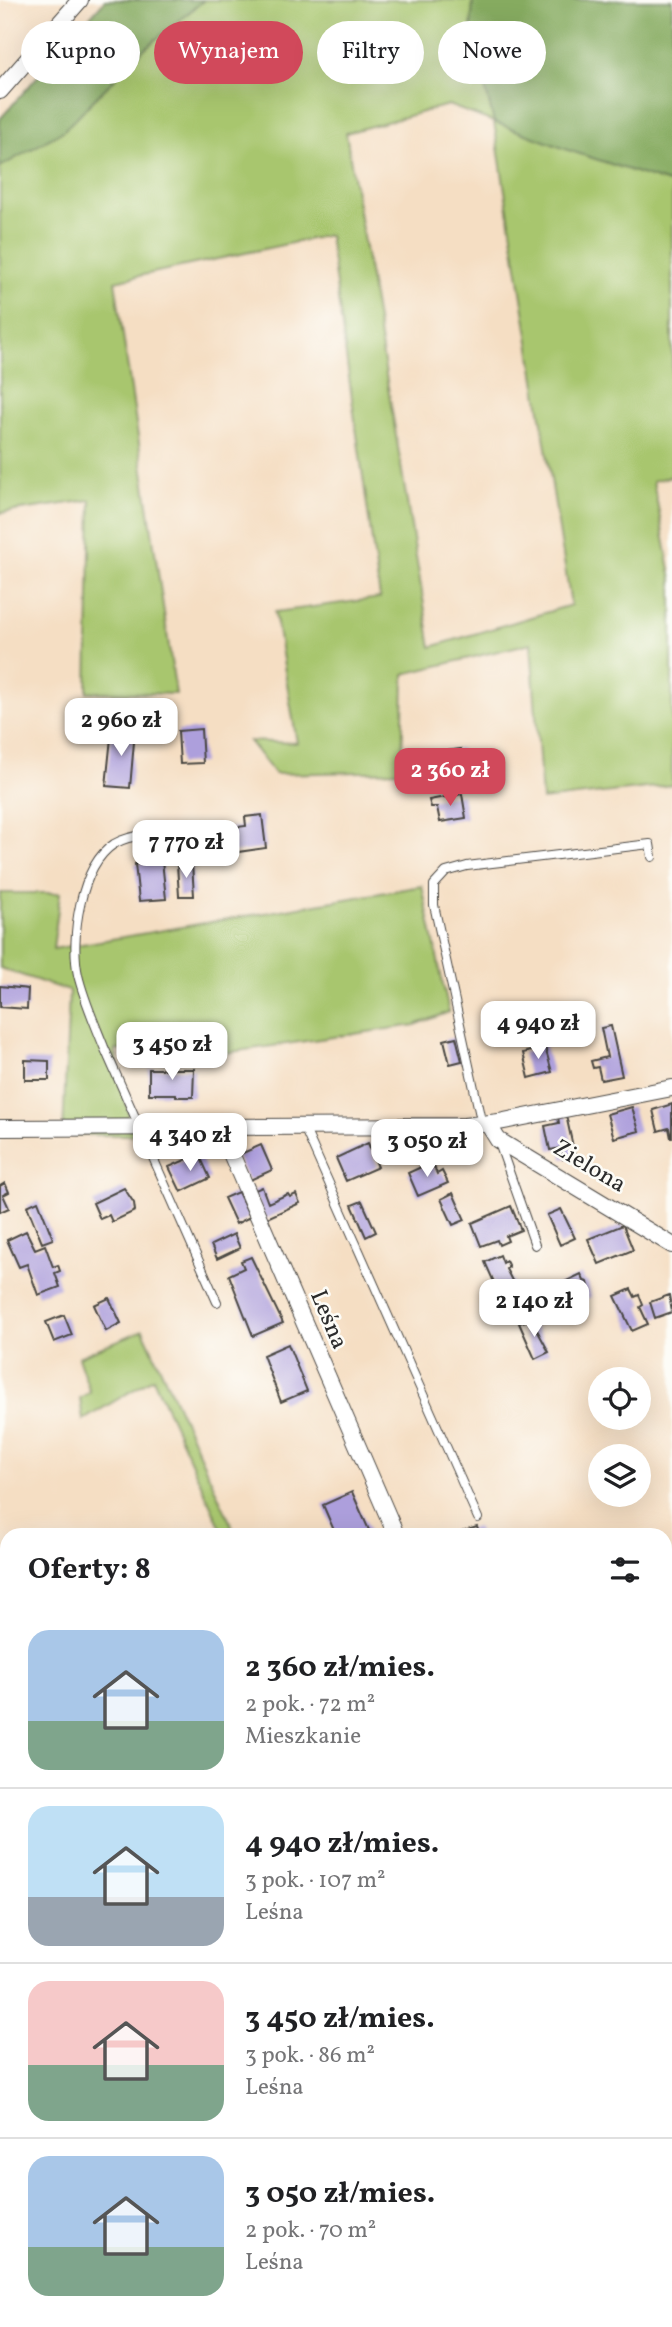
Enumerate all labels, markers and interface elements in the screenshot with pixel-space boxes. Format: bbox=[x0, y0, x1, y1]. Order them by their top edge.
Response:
chip: Kupno bbox=[21, 21, 140, 84]
chip: Wynajem bbox=[154, 21, 303, 84]
chip: Filtry bbox=[317, 21, 424, 84]
chip: Nowe bbox=[438, 21, 546, 84]
pin: 2 960 zł bbox=[49, 698, 193, 758]
text: 2 960 zł bbox=[81, 705, 161, 737]
pin: 2 360 zł bbox=[378, 748, 522, 808]
text: 2 360 zł bbox=[410, 755, 490, 787]
pin: 7 770 zł bbox=[114, 820, 258, 880]
text: 7 770 zł bbox=[148, 827, 224, 859]
pin: 4 940 zł bbox=[466, 1002, 610, 1061]
text: 4 940 zł bbox=[497, 1008, 579, 1040]
pin: 3 450 zł bbox=[100, 1023, 244, 1082]
text: 3 450 zł bbox=[132, 1029, 212, 1061]
pin: 4 340 zł bbox=[118, 1114, 262, 1173]
text: 4 340 zł bbox=[149, 1120, 231, 1152]
pin: 3 050 zł bbox=[355, 1120, 499, 1179]
text: 3 050 zł bbox=[387, 1126, 467, 1158]
street label: Zielona bbox=[546, 1132, 632, 1202]
pin: 2 140 zł bbox=[462, 1280, 606, 1339]
street label: Leśna bbox=[300, 1285, 356, 1355]
text: 2 140 zł bbox=[495, 1286, 573, 1318]
map controls bbox=[588, 1367, 651, 1507]
button: locate bbox=[588, 1367, 651, 1430]
button: layers bbox=[588, 1444, 651, 1507]
text: Oferty: 8 bbox=[28, 1549, 151, 1591]
icon: filters bbox=[606, 1551, 644, 1589]
text: 2 360 zł/mies. bbox=[245, 1647, 435, 1689]
icon: home bbox=[84, 1658, 168, 1742]
text: 2 pok. · 72 m² bbox=[245, 1689, 375, 1721]
text: Mieszkanie bbox=[245, 1721, 361, 1753]
text: 4 940 zł/mies. bbox=[245, 1823, 439, 1865]
icon: home bbox=[84, 1834, 168, 1918]
text: 3 pok. · 107 m² bbox=[245, 1865, 386, 1897]
text: Leśna bbox=[245, 1897, 304, 1929]
text: 3 450 zł/mies. bbox=[245, 1998, 435, 2040]
icon: home bbox=[84, 2009, 168, 2093]
text: 3 pok. · 86 m² bbox=[245, 2040, 375, 2072]
text: Leśna bbox=[245, 2072, 304, 2104]
text: 3 050 zł/mies. bbox=[245, 2173, 435, 2215]
icon: home bbox=[84, 2184, 168, 2268]
text: 2 pok. · 70 m² bbox=[245, 2215, 376, 2247]
text: Leśna bbox=[245, 2247, 304, 2279]

